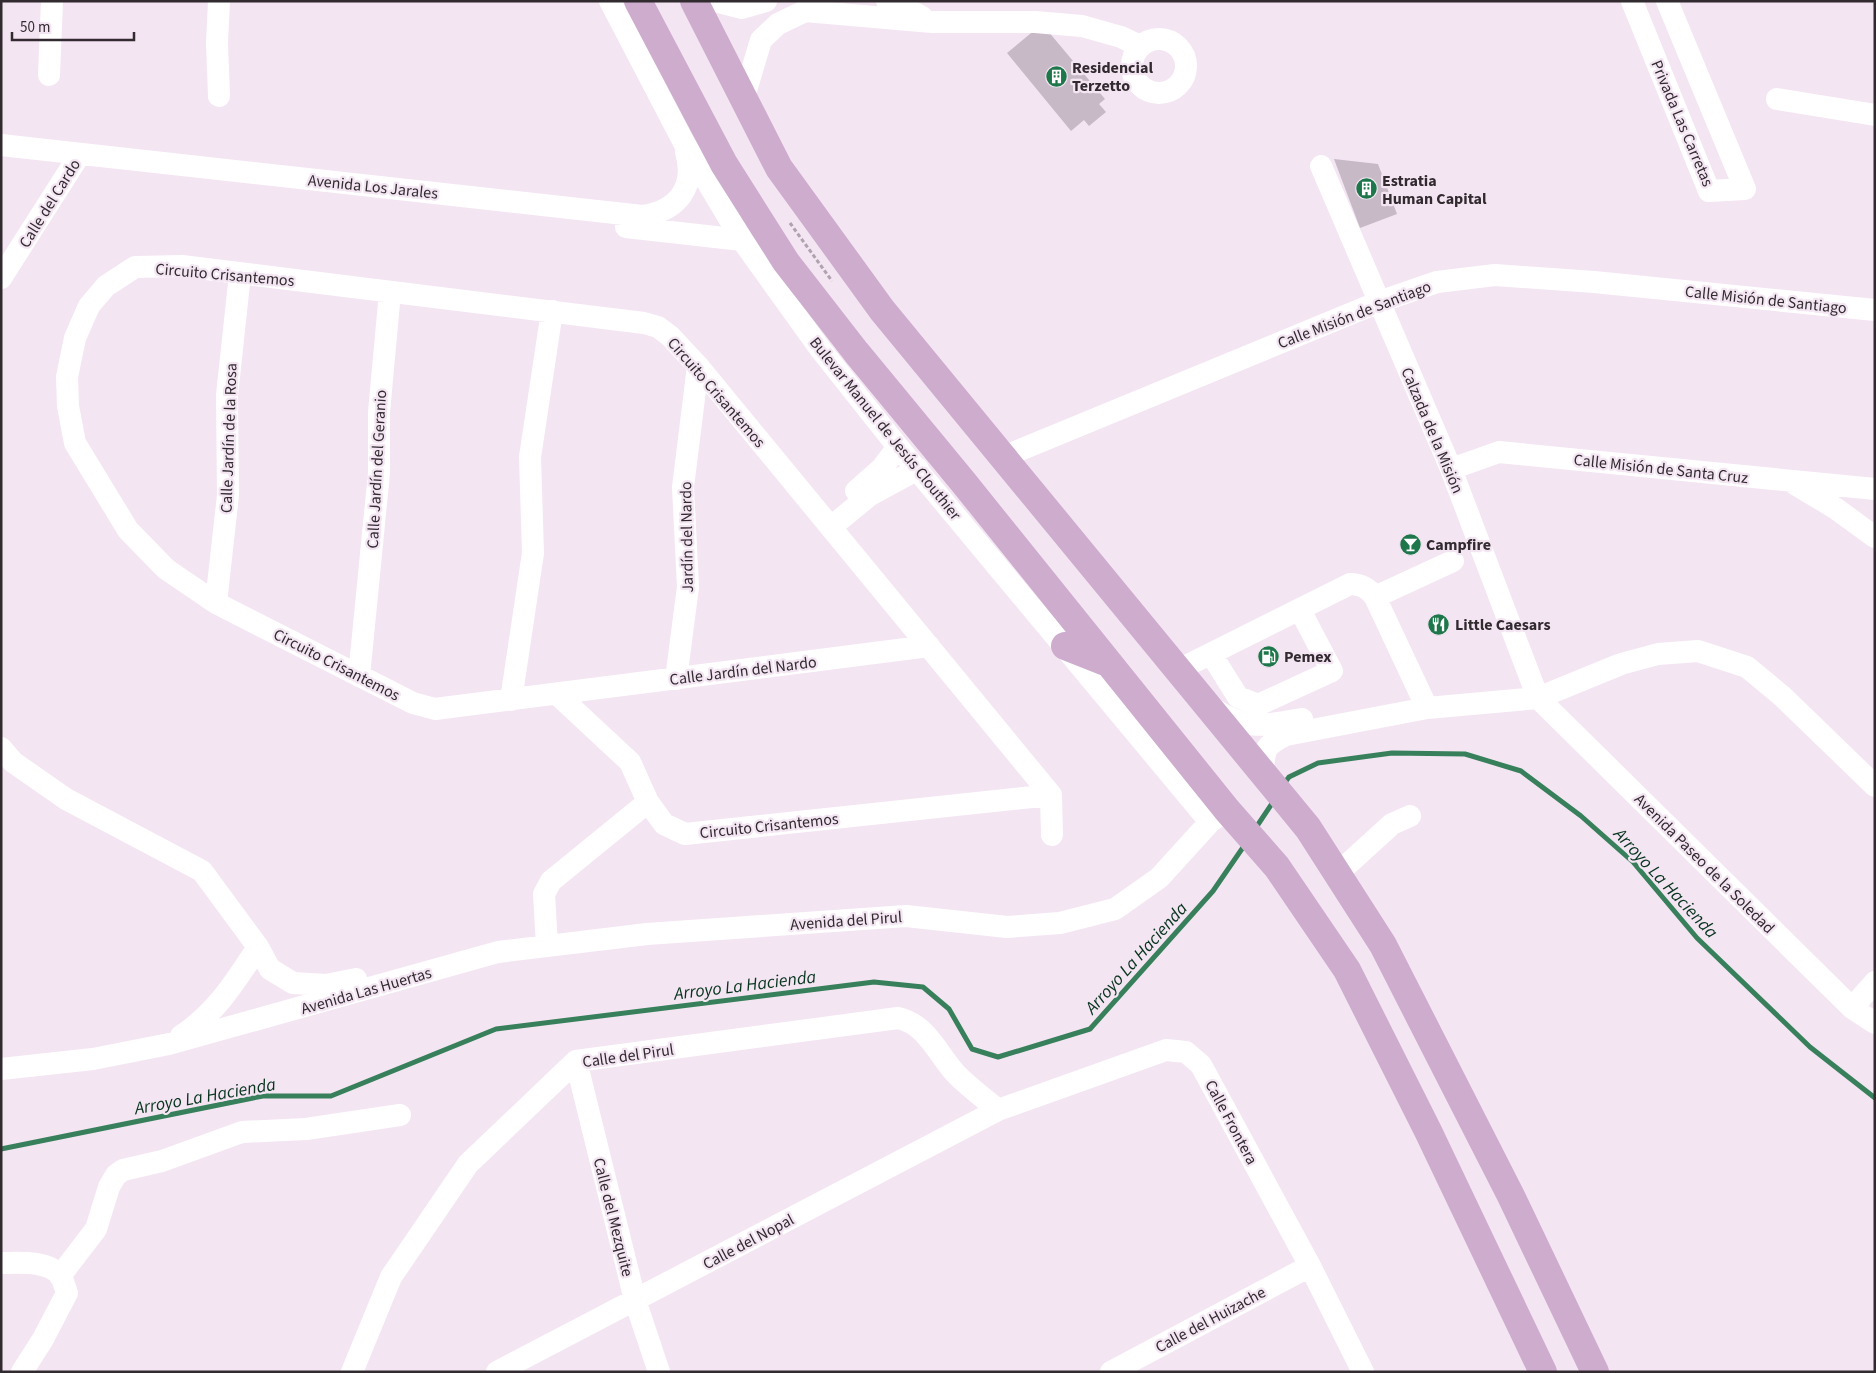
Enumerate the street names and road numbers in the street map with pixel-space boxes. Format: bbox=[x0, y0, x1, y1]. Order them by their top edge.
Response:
street label: Privada Las Carretas bbox=[1646, 57, 1719, 190]
street label: Calle del Cardo bbox=[14, 155, 86, 252]
street label: Avenida Los Jarales bbox=[307, 169, 439, 205]
street label: Circuito Crisantemos bbox=[155, 258, 296, 292]
street label: Calle Misión de Santiago bbox=[1274, 276, 1434, 354]
street label: Calle Misión de Santiago bbox=[1684, 281, 1848, 319]
street label: Bulevar Manuel de Jesús Clouthier bbox=[804, 332, 966, 525]
street label: Circuito Crisantemos bbox=[662, 333, 770, 453]
street label: Calle Jardín de la Rosa bbox=[215, 363, 243, 513]
street label: Calzada de la Misión bbox=[1396, 364, 1469, 497]
street label: Calle Jardín del Geranio bbox=[362, 389, 392, 549]
street label: Calle Misión de Santa Cruz bbox=[1573, 449, 1749, 489]
street label: Jardín del Nardo bbox=[675, 481, 699, 593]
street label: Circuito Crisantemos bbox=[269, 623, 404, 706]
street label: Calle Jardín del Nardo bbox=[668, 651, 818, 691]
street label: Avenida Paseo de la Soledad bbox=[1629, 789, 1779, 939]
street label: Circuito Crisantemos bbox=[699, 808, 840, 844]
street label: Avenida del Pirul bbox=[789, 906, 903, 936]
street label: Avenida Las Huertas bbox=[298, 962, 434, 1020]
street label: Calle del Pirul bbox=[581, 1039, 675, 1073]
street label: Calle Frontera bbox=[1200, 1076, 1263, 1169]
street label: Calle del Mezquite bbox=[588, 1156, 638, 1279]
street label: Calle del Nopal bbox=[699, 1209, 798, 1275]
street label: Calle del Huizache bbox=[1151, 1281, 1270, 1358]

